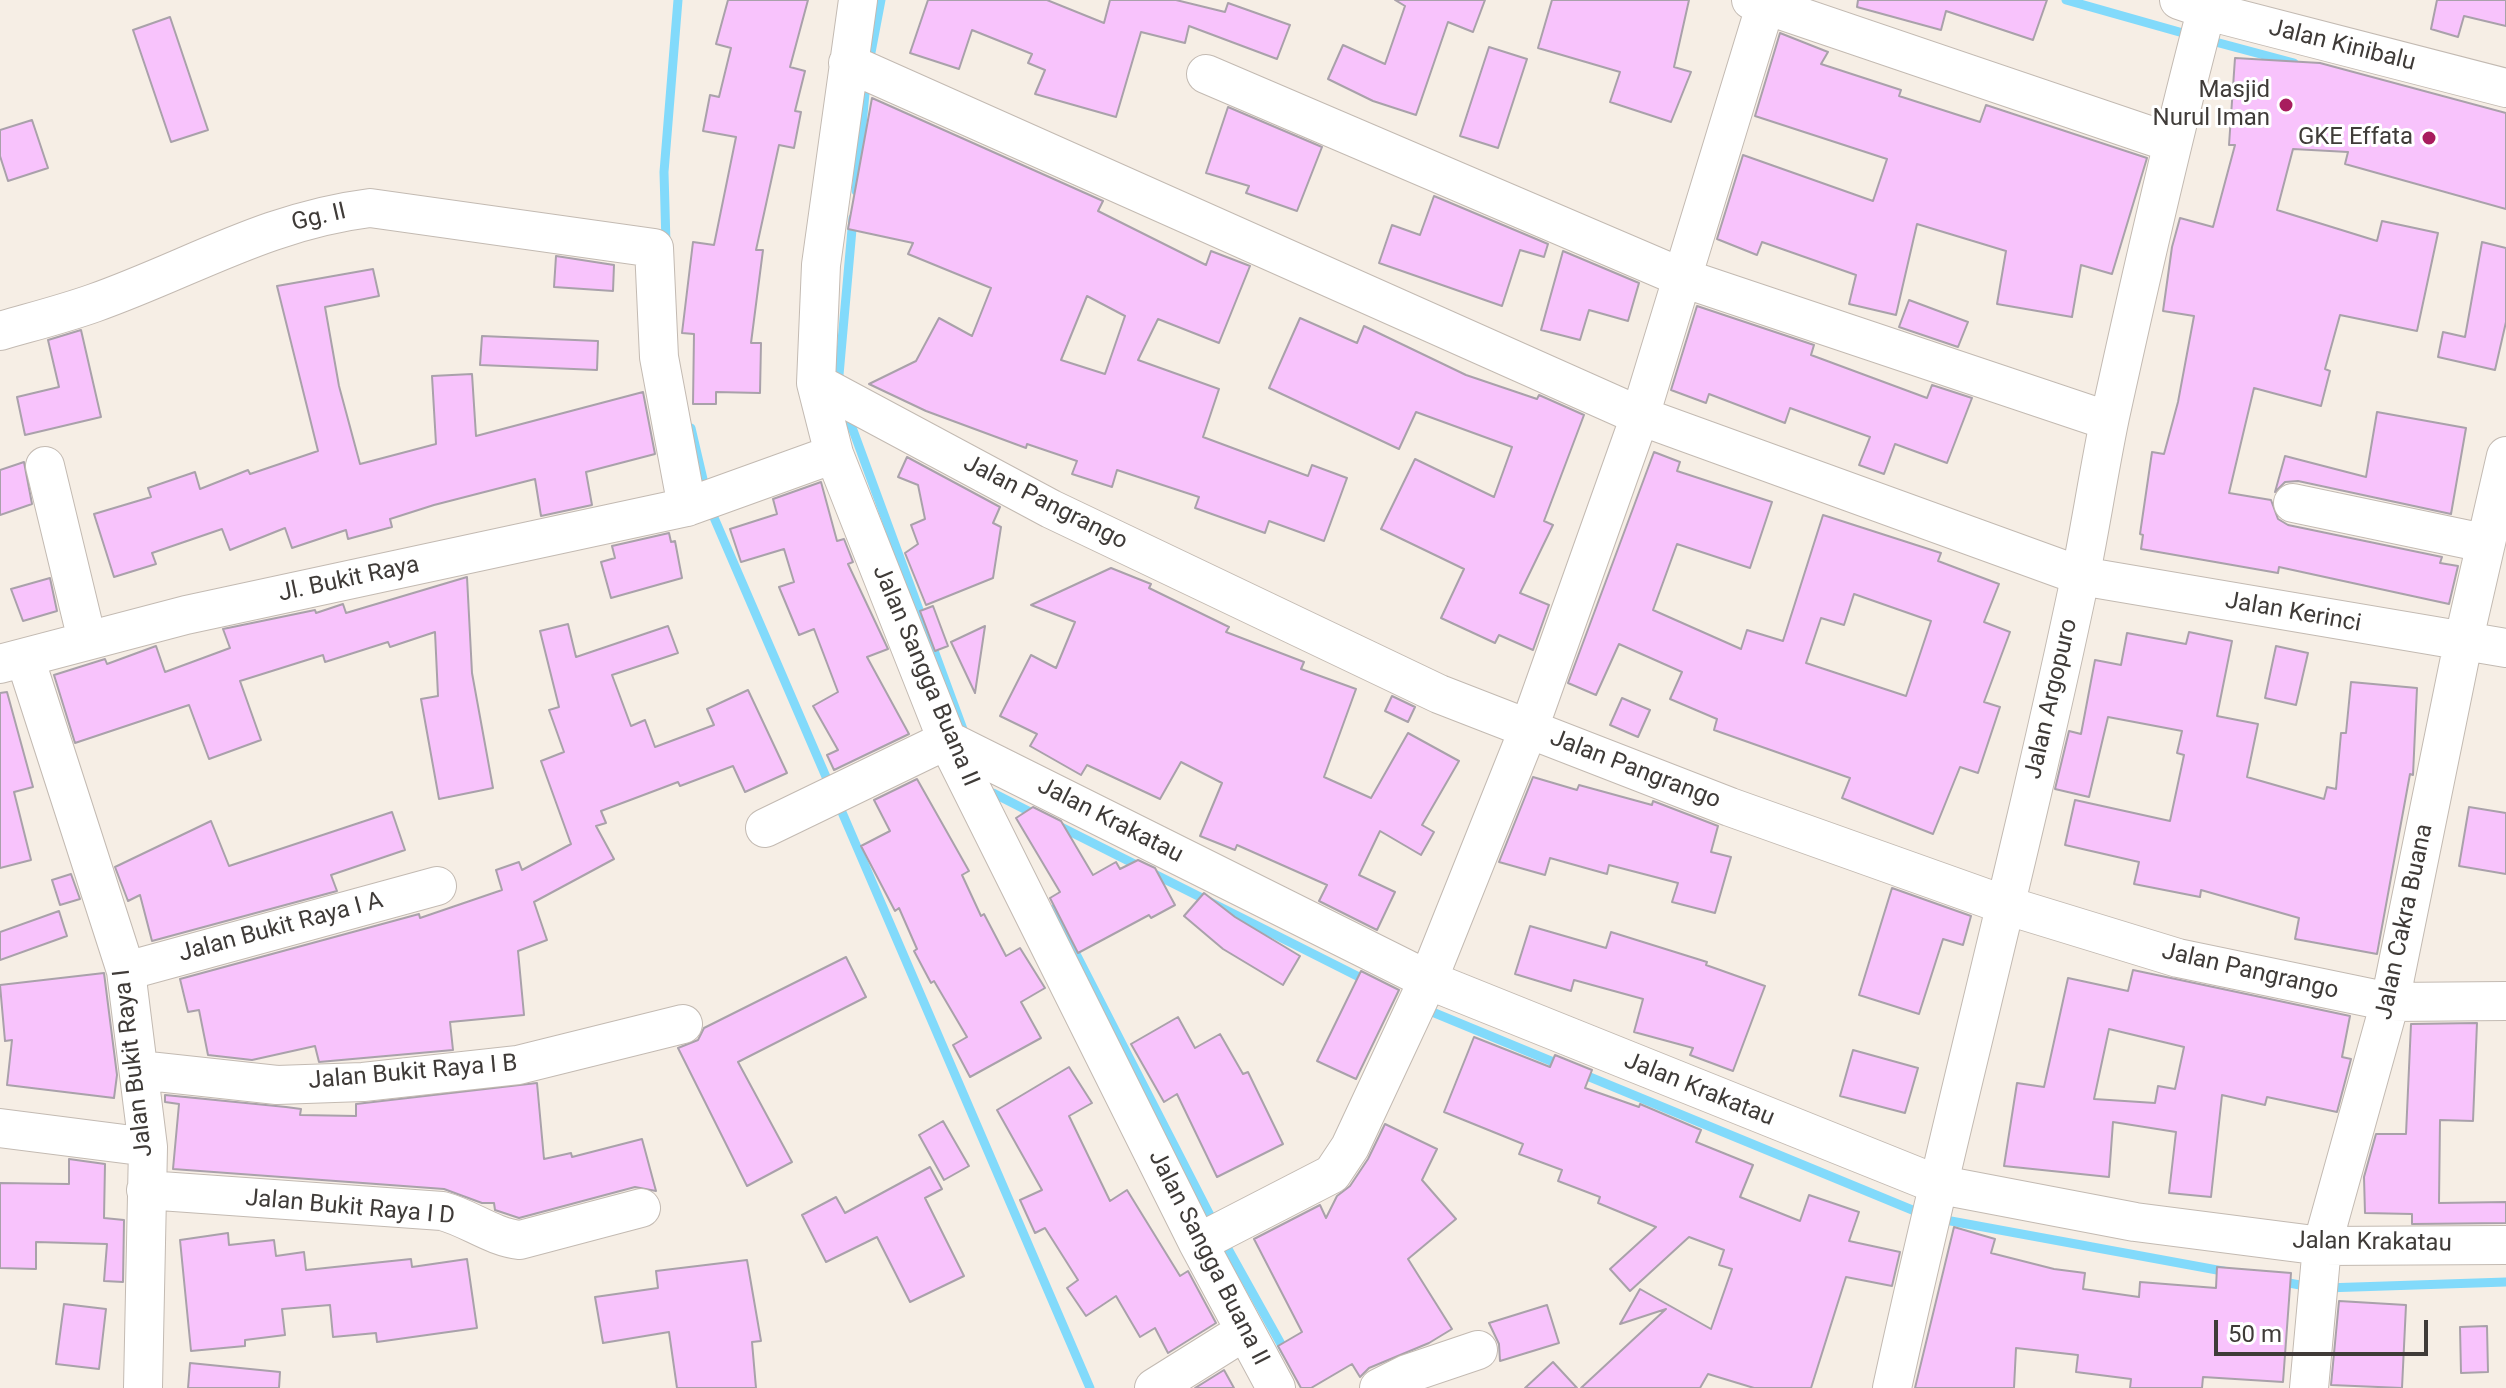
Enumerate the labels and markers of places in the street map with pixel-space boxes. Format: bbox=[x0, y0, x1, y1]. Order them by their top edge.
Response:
place label: Masjid Nurul Iman bbox=[2153, 77, 2270, 133]
marker: Masjid Nurul Iman bbox=[2277, 96, 2295, 114]
place label: GKE Effata bbox=[2298, 124, 2413, 152]
marker: GKE Effata bbox=[2420, 129, 2438, 147]

